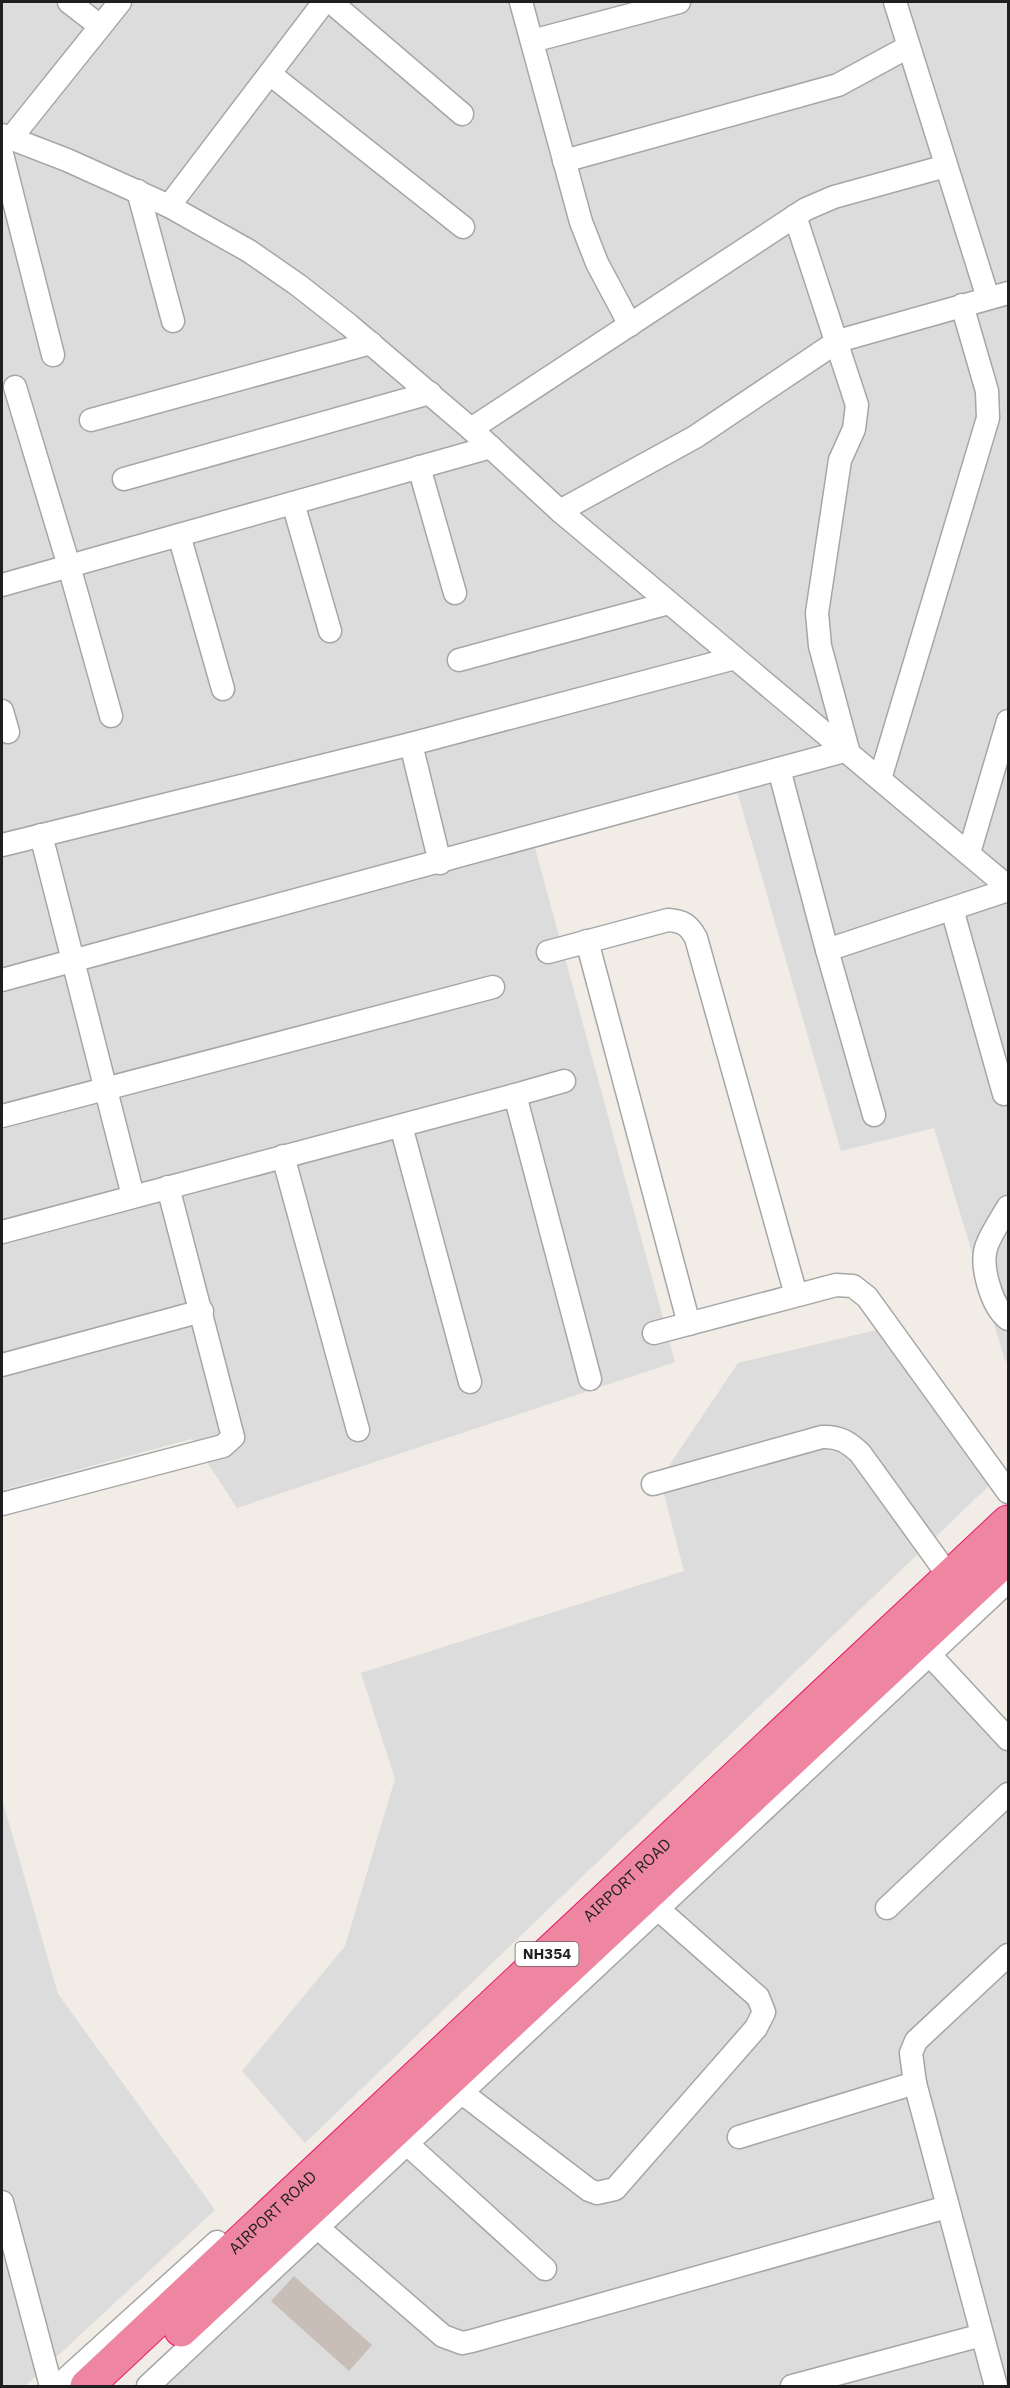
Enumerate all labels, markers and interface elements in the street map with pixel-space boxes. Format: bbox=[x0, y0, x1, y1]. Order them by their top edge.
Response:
street label: AIRPORT ROAD bbox=[579, 1834, 675, 1926]
road number: NH354 bbox=[516, 1942, 578, 1966]
street label: AIRPORT ROAD bbox=[224, 2166, 320, 2258]

